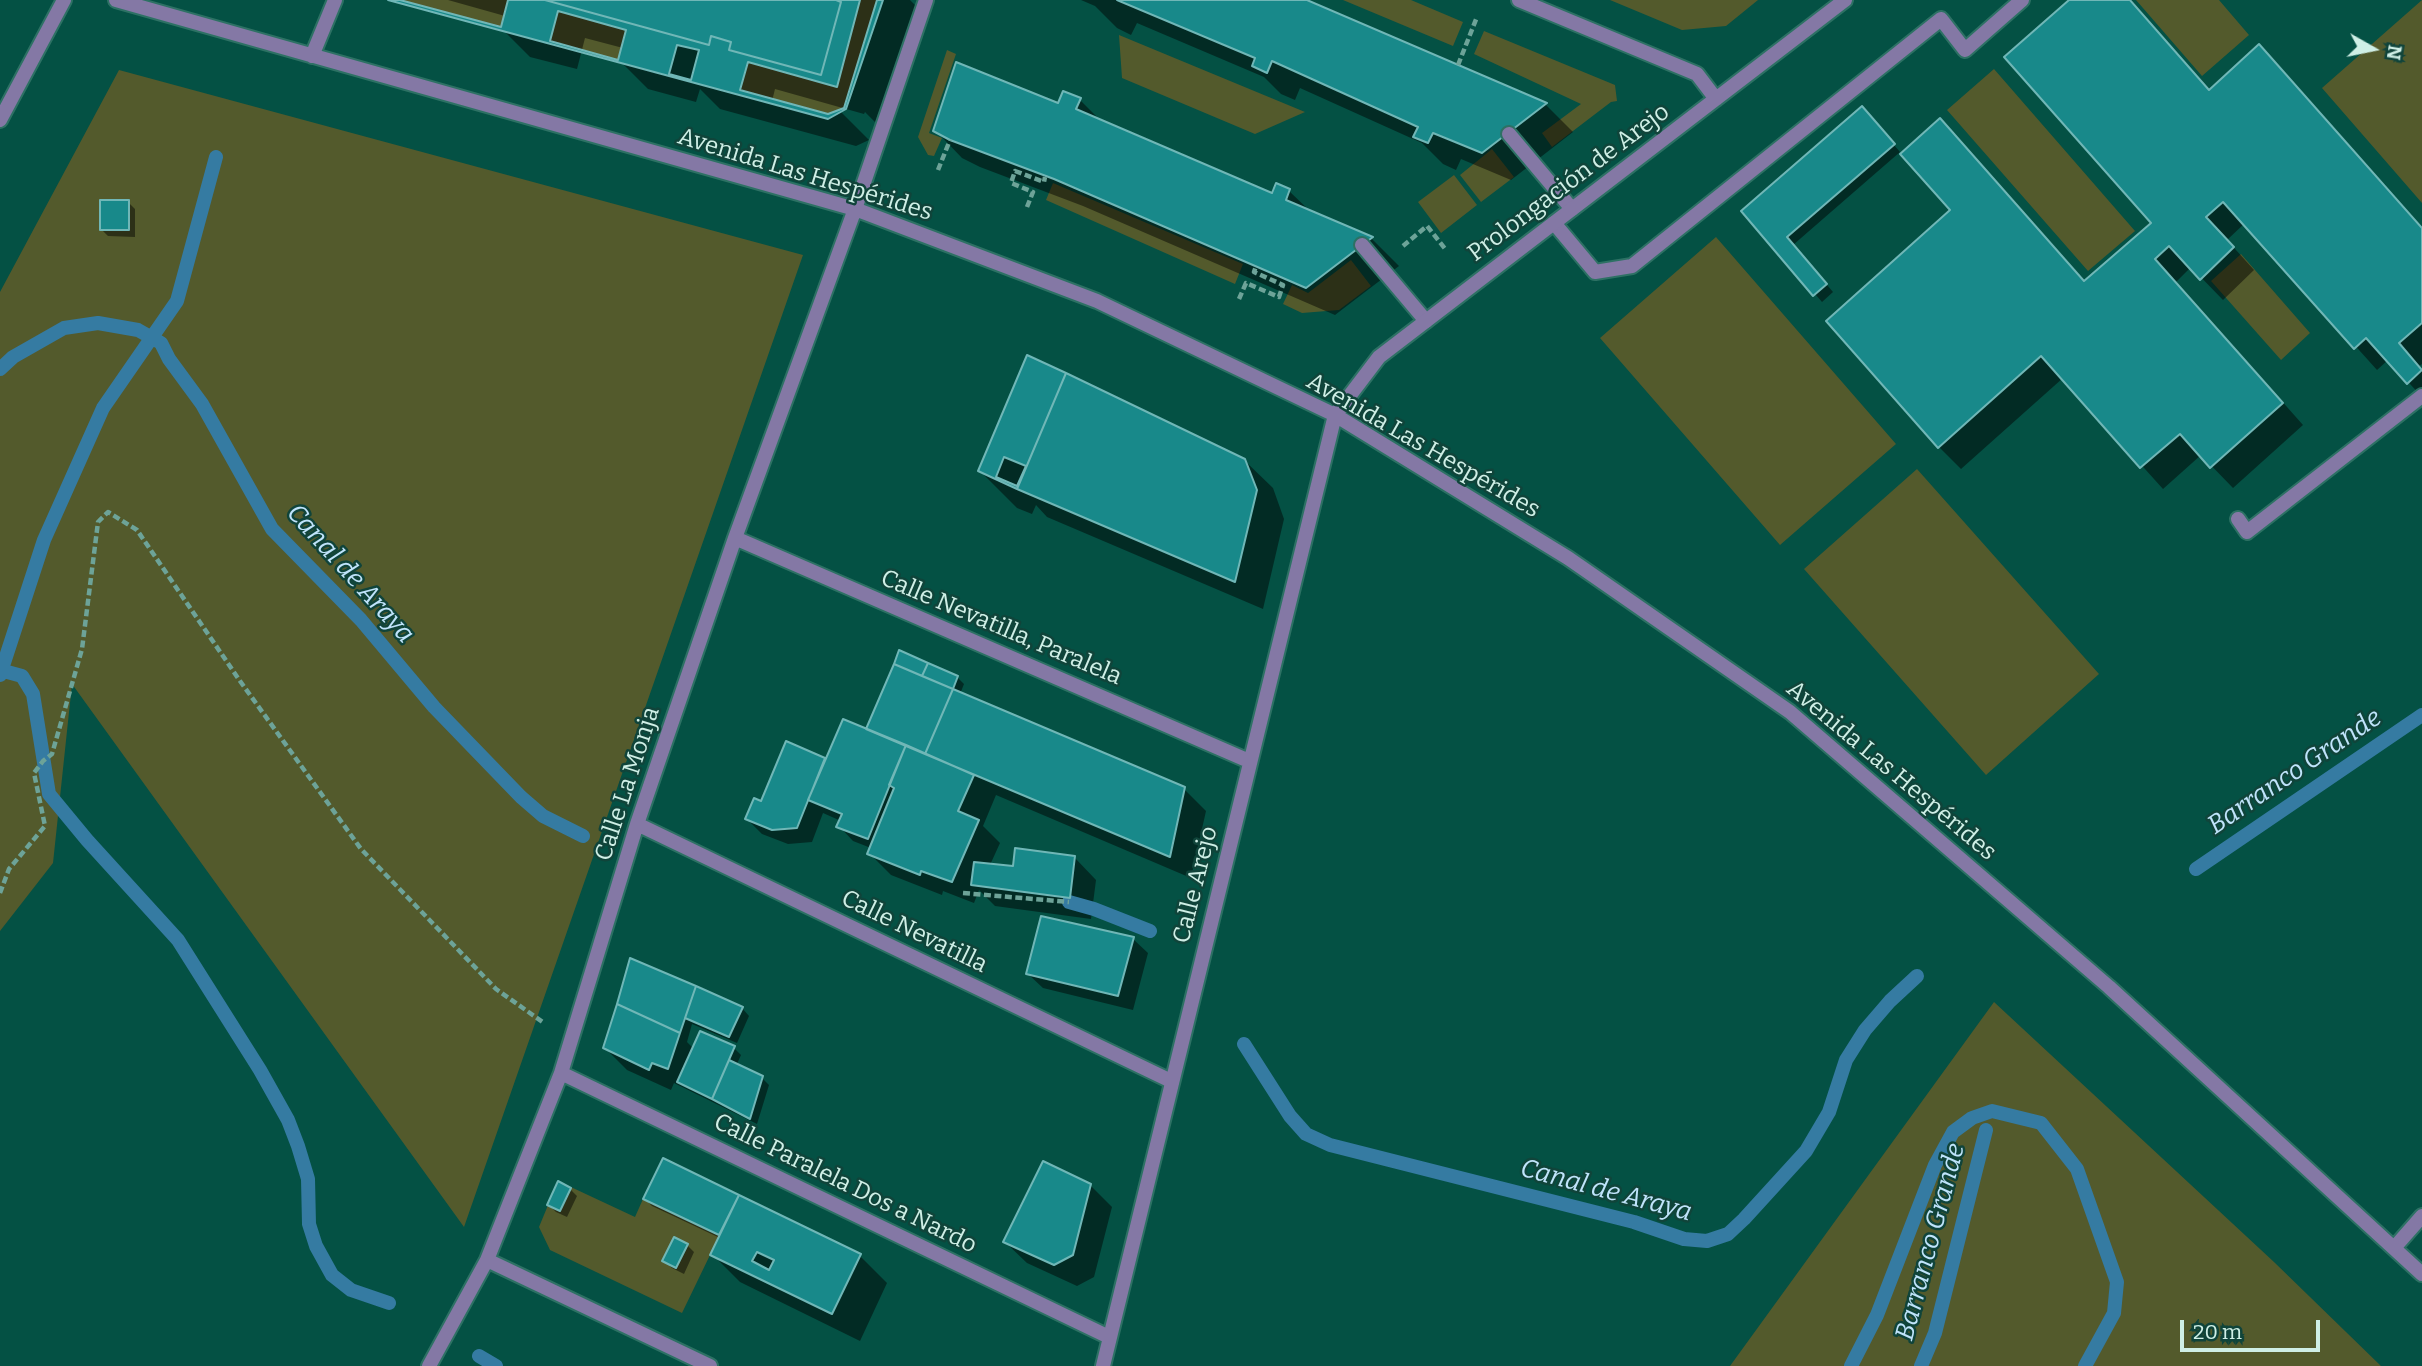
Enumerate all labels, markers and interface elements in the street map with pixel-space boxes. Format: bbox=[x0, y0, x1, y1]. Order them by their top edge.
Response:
north arrow bbox=[2338, 14, 2408, 84]
text: N bbox=[2382, 43, 2407, 61]
street label: Prolongación de Arejo bbox=[1463, 98, 1675, 268]
street label: Avenida Las Hespérides bbox=[674, 123, 936, 227]
street label: Avenida Las Hespérides bbox=[1301, 367, 1545, 525]
water label: Canal de Araya bbox=[279, 498, 421, 650]
street label: Calle Nevatilla, Paralela bbox=[876, 564, 1126, 692]
street label: Avenida Las Hespérides bbox=[1780, 675, 2002, 867]
water label: Barranco Grande bbox=[2202, 702, 2388, 842]
street label: Calle La Monja bbox=[590, 703, 666, 865]
street label: Calle Arejo bbox=[1168, 824, 1224, 946]
street label: Calle Nevatilla bbox=[836, 884, 992, 980]
street label: Calle Paralela Dos a Nardo bbox=[709, 1108, 981, 1260]
water label: Barranco Grande bbox=[1890, 1140, 1972, 1344]
water label: Canal de Araya bbox=[1517, 1153, 1695, 1229]
scale bar bbox=[2184, 1306, 2324, 1350]
text: 20 m bbox=[2193, 1319, 2242, 1345]

